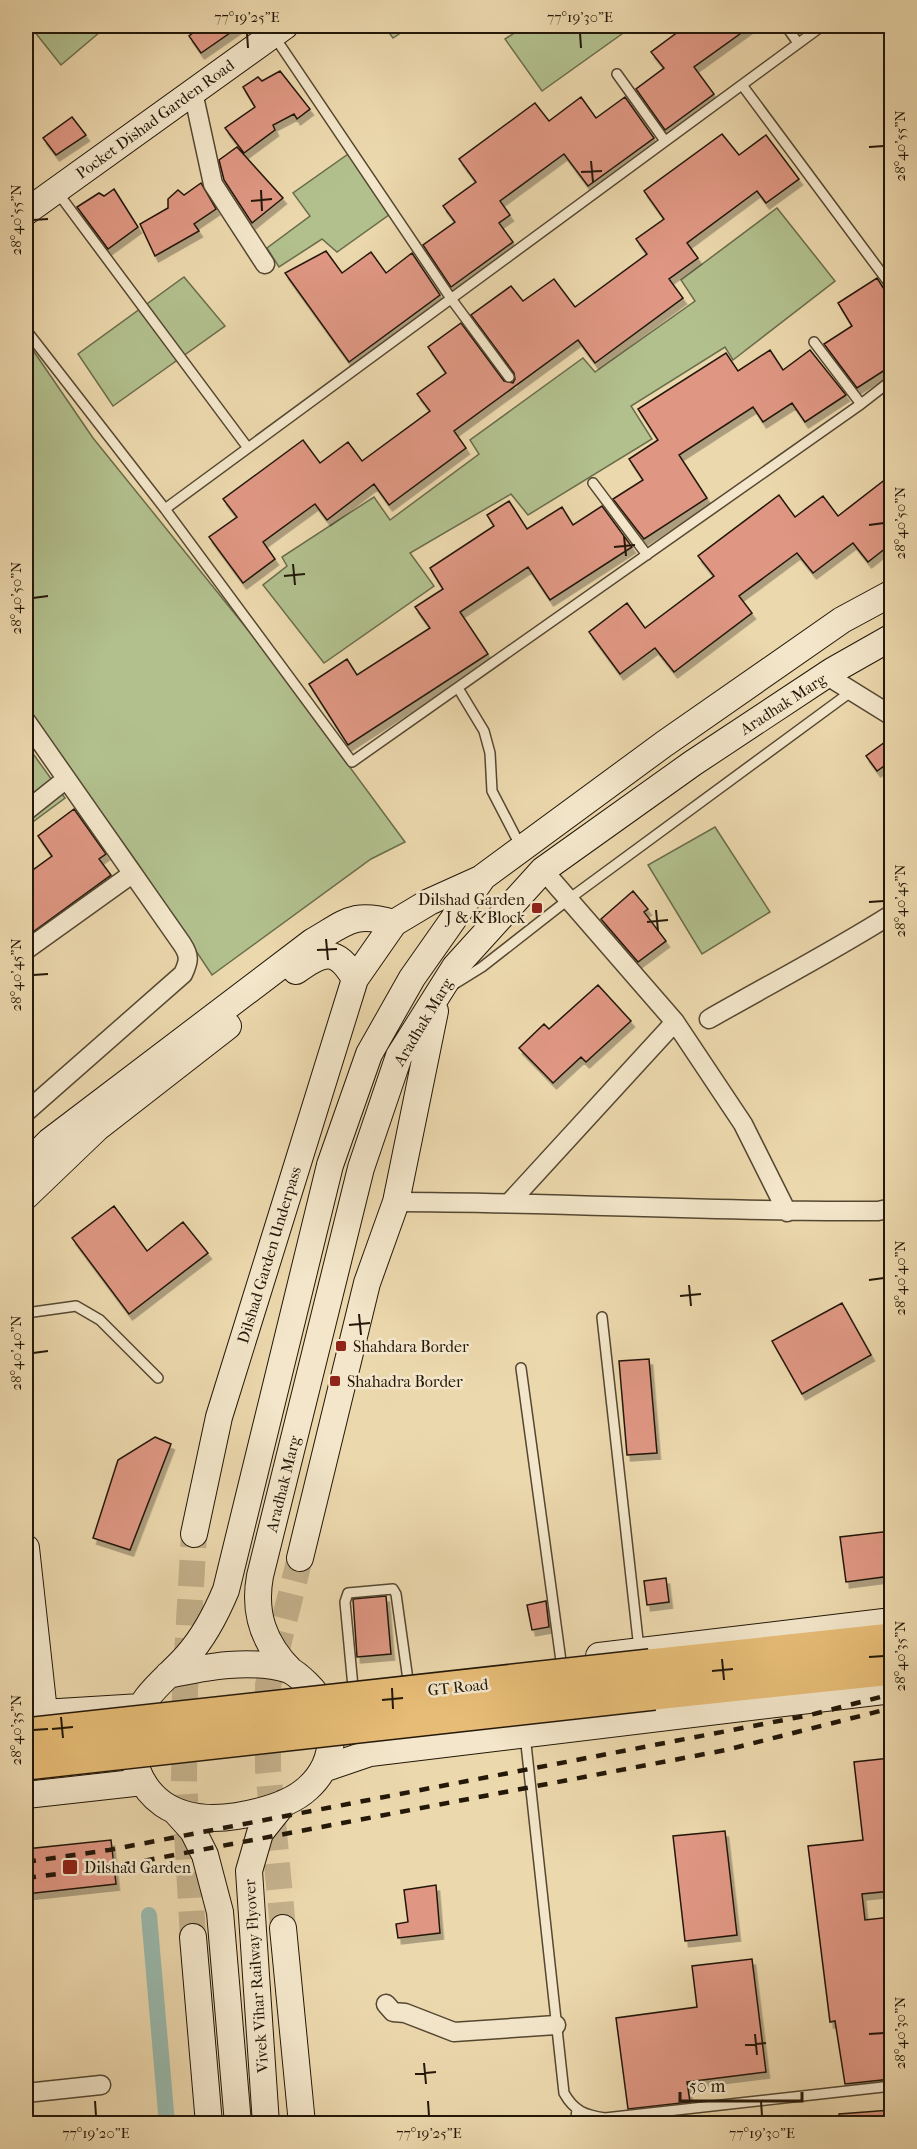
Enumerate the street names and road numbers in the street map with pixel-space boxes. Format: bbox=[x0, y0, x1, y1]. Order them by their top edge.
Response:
street label: Pocket Dishad Garden Road bbox=[72, 55, 238, 183]
street label: Aradhak Marg bbox=[736, 669, 830, 739]
street label: Aradhak Marg bbox=[389, 974, 457, 1070]
street label: Dilshad Garden Underpass bbox=[233, 1164, 305, 1346]
street label: Aradhak Marg bbox=[262, 1433, 304, 1535]
street label: GT Road bbox=[427, 1674, 490, 1700]
street label: Vivek Vihar Railway Flyover bbox=[240, 1878, 272, 2074]

